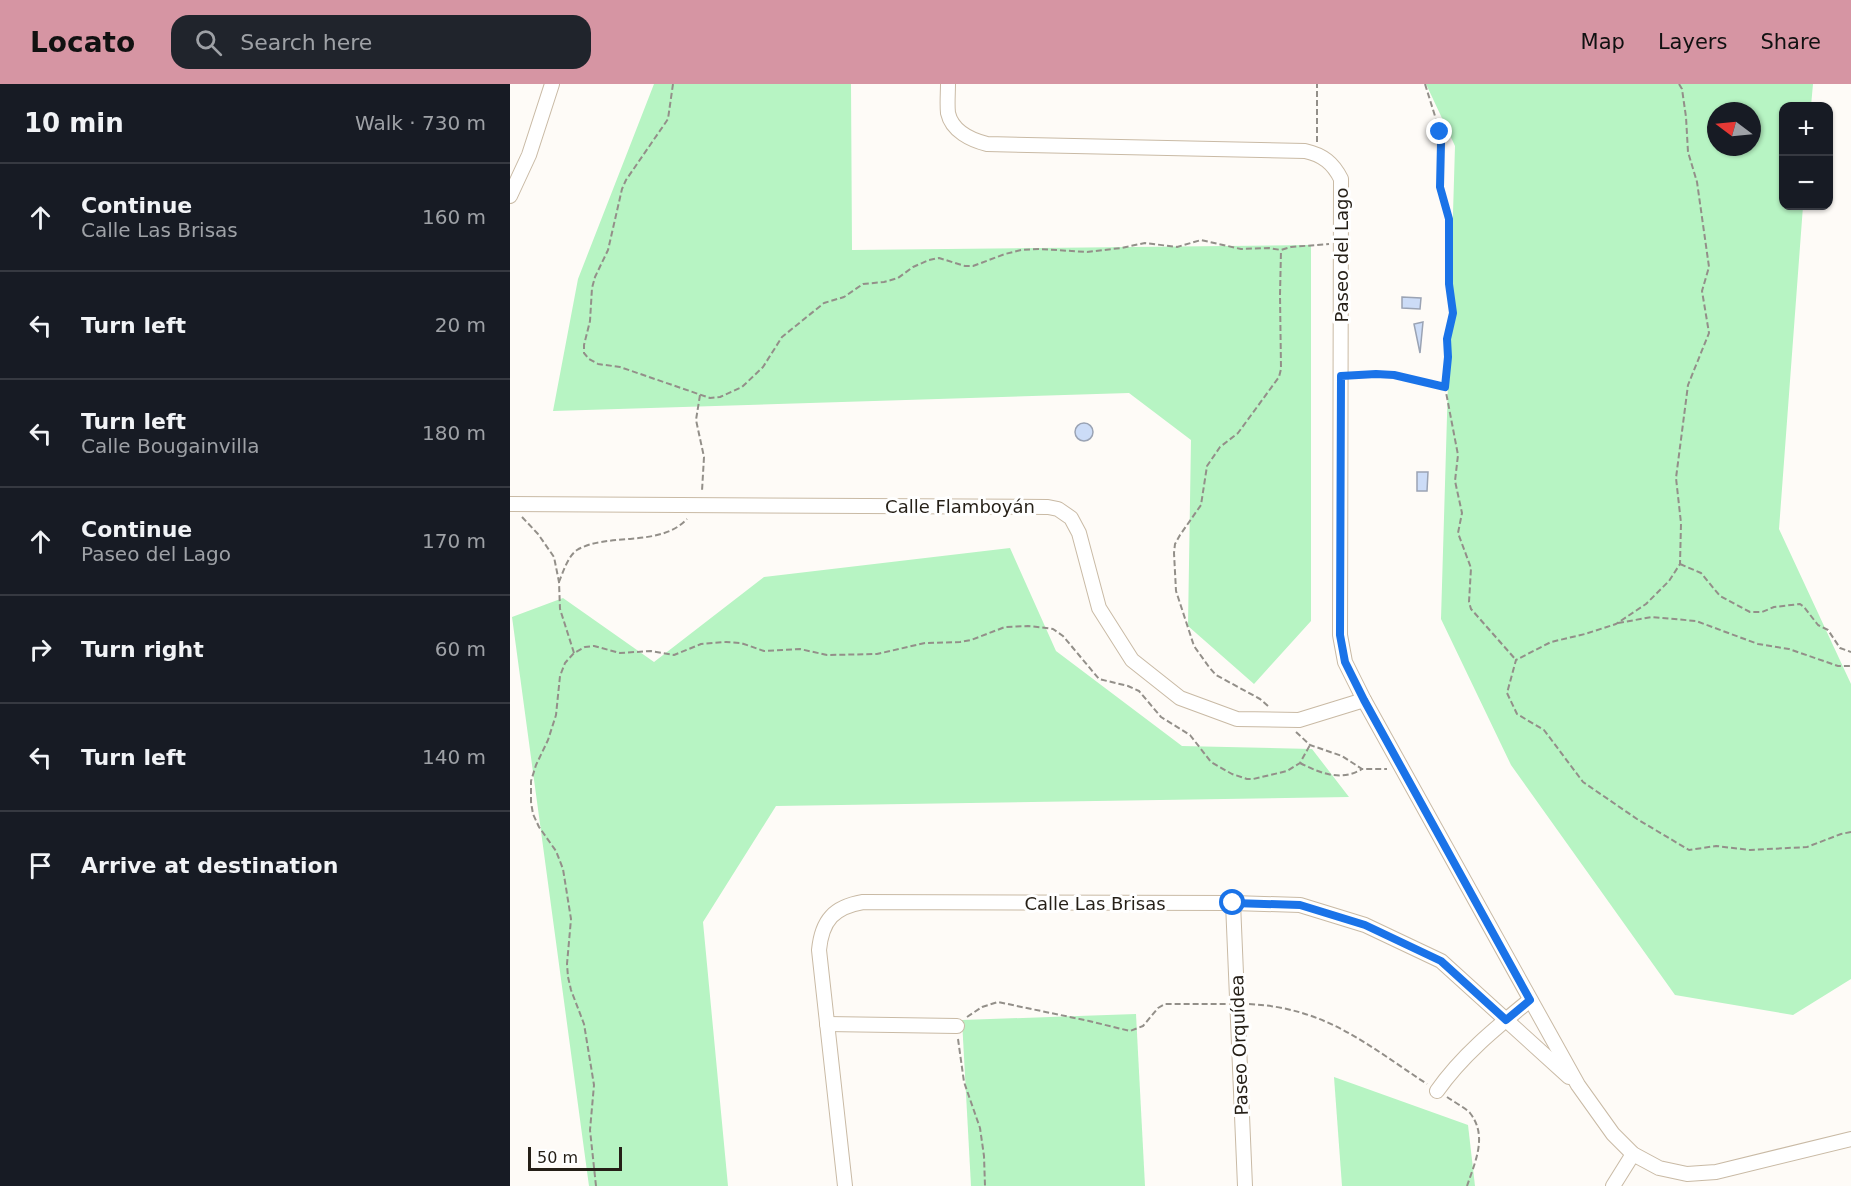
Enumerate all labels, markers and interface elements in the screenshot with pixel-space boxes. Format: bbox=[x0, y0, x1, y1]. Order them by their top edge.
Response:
search box bbox=[171, 15, 591, 69]
text: Locato bbox=[30, 26, 135, 59]
icon: search bbox=[192, 26, 225, 59]
text: Search here bbox=[240, 30, 372, 55]
text: Map bbox=[1581, 30, 1625, 54]
text: Layers bbox=[1658, 30, 1727, 54]
text: Share bbox=[1760, 30, 1821, 54]
north arrow bbox=[1707, 102, 1761, 156]
map controls bbox=[1779, 102, 1833, 210]
button: + bbox=[1779, 102, 1833, 156]
text: 10 min bbox=[24, 108, 124, 138]
text: Walk · 730 m bbox=[355, 111, 486, 135]
route end bbox=[1426, 118, 1452, 144]
button: − bbox=[1779, 156, 1833, 210]
street label: Paseo del Lago bbox=[1331, 188, 1352, 322]
text: Continue bbox=[81, 193, 192, 218]
icon: ahead bbox=[24, 201, 57, 234]
text: 160 m bbox=[422, 205, 486, 229]
text: Calle Las Brisas bbox=[81, 218, 238, 242]
icon: left bbox=[24, 309, 57, 342]
text: Turn left bbox=[81, 313, 186, 338]
text: 20 m bbox=[435, 313, 486, 337]
text: Turn left bbox=[81, 409, 186, 434]
icon: left bbox=[24, 417, 57, 450]
text: 180 m bbox=[422, 421, 486, 445]
text: Calle Bougainvilla bbox=[81, 434, 260, 458]
street label: Calle Flamboyán bbox=[885, 496, 1035, 517]
text: Continue bbox=[81, 517, 192, 542]
icon: ahead bbox=[24, 525, 57, 558]
text: 170 m bbox=[422, 529, 486, 553]
text: Paseo del Lago bbox=[81, 542, 231, 566]
icon: right bbox=[24, 633, 57, 666]
text: Turn right bbox=[81, 637, 204, 662]
text: 60 m bbox=[435, 637, 486, 661]
icon: left bbox=[24, 741, 57, 774]
text: Turn left bbox=[81, 745, 186, 770]
text: 140 m bbox=[422, 745, 486, 769]
icon: arrive bbox=[24, 849, 57, 882]
text: Arrive at destination bbox=[81, 853, 338, 878]
route start bbox=[1219, 889, 1245, 915]
street label: Calle Las Brisas bbox=[1024, 893, 1166, 914]
street label: Paseo Orquídea bbox=[1226, 974, 1252, 1116]
scale bar bbox=[528, 1144, 622, 1172]
text: 50 m bbox=[537, 1148, 578, 1167]

